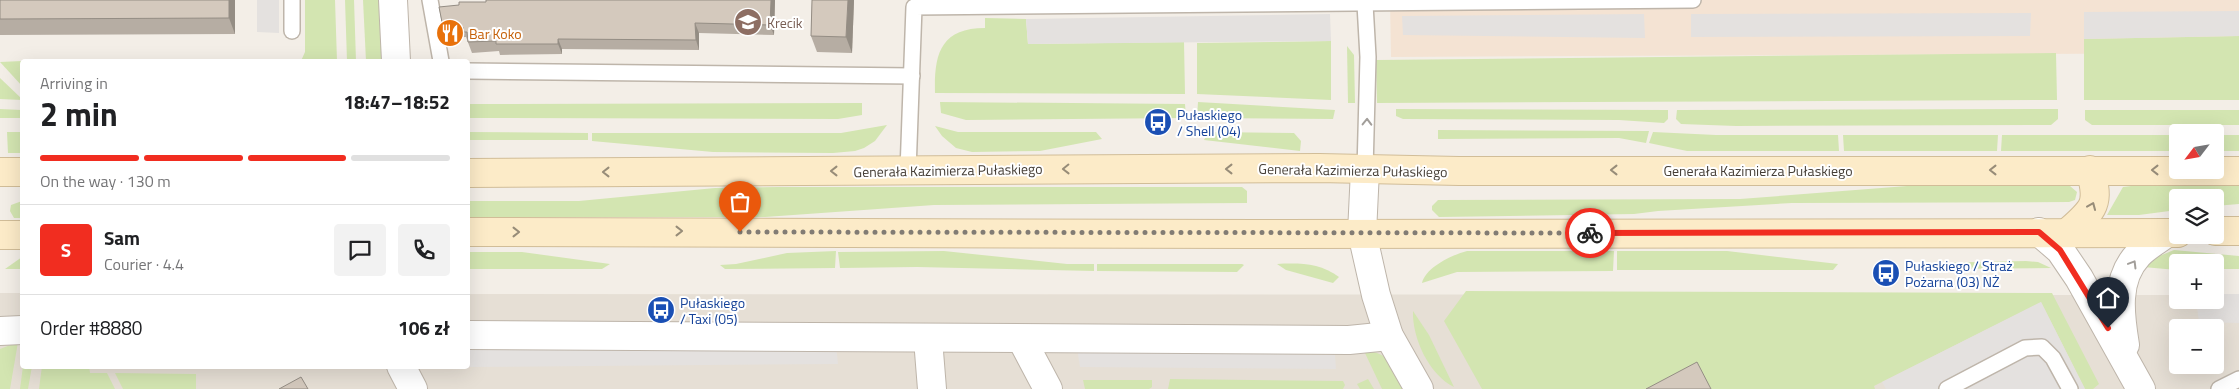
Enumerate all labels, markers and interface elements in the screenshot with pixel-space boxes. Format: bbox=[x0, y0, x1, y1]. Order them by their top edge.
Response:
school or university icon: Krecik bbox=[733, 7, 763, 37]
place label: Krecik bbox=[767, 12, 803, 33]
restaurant icon: Bar Koko bbox=[435, 18, 465, 48]
place label: Bar Koko bbox=[469, 23, 522, 44]
text: Arriving in bbox=[40, 71, 108, 95]
text: 18:47–18:52 bbox=[343, 87, 450, 116]
text: 2 min bbox=[40, 90, 118, 138]
place label: Pułaskiego / Shell (04) bbox=[1177, 104, 1242, 141]
bus stop icon: Pułaskiego / Shell (04) bbox=[1143, 107, 1173, 137]
one-way arrow bbox=[1362, 117, 1372, 125]
north arrow bbox=[2169, 124, 2224, 179]
map controls bbox=[2169, 124, 2224, 374]
street label: Generała Kazimierza Pułaskiego bbox=[853, 158, 1043, 182]
street label: Generała Kazimierza Pułaskiego bbox=[1258, 158, 1448, 182]
street label: Generała Kazimierza Pułaskiego bbox=[1663, 160, 1853, 181]
one-way arrow bbox=[1062, 164, 1070, 174]
one-way arrow bbox=[1225, 164, 1232, 174]
one-way arrow bbox=[1610, 165, 1618, 175]
one-way arrow bbox=[1989, 165, 1996, 175]
one-way arrow bbox=[2151, 165, 2159, 175]
one-way arrow bbox=[830, 166, 838, 177]
one-way arrow bbox=[602, 167, 610, 177]
text: On the way · 130 m bbox=[40, 169, 171, 193]
pin bbox=[719, 181, 761, 232]
icon: bag bbox=[726, 188, 754, 216]
button: layers bbox=[2169, 189, 2224, 244]
one-way arrow bbox=[2086, 202, 2097, 211]
courier bbox=[1565, 208, 1615, 258]
icon: bike bbox=[1576, 219, 1604, 247]
text: Sam bbox=[104, 223, 140, 252]
button: chat bbox=[334, 224, 386, 276]
button: phone bbox=[398, 224, 450, 276]
one-way arrow bbox=[675, 226, 683, 236]
one-way arrow bbox=[512, 227, 520, 237]
text: S bbox=[61, 235, 71, 264]
text: Courier · 4.4 bbox=[104, 252, 184, 276]
button: + bbox=[2169, 254, 2224, 309]
place label: Pułaskiego / Straż Pożarna (03) NŻ bbox=[1905, 255, 2013, 292]
bus stop icon: Pułaskiego / Straż Pożarna (03) NŻ bbox=[1871, 258, 1901, 288]
one-way arrow bbox=[2126, 260, 2136, 269]
pin bbox=[2087, 277, 2129, 328]
icon: home bbox=[2094, 284, 2122, 312]
place label: Pułaskiego / Taxi (05) bbox=[680, 292, 745, 329]
bus stop icon: Pułaskiego / Taxi (05) bbox=[646, 295, 676, 325]
text: Order #8880 bbox=[40, 313, 142, 342]
text: 106 zł bbox=[398, 313, 450, 342]
button: − bbox=[2169, 319, 2224, 374]

